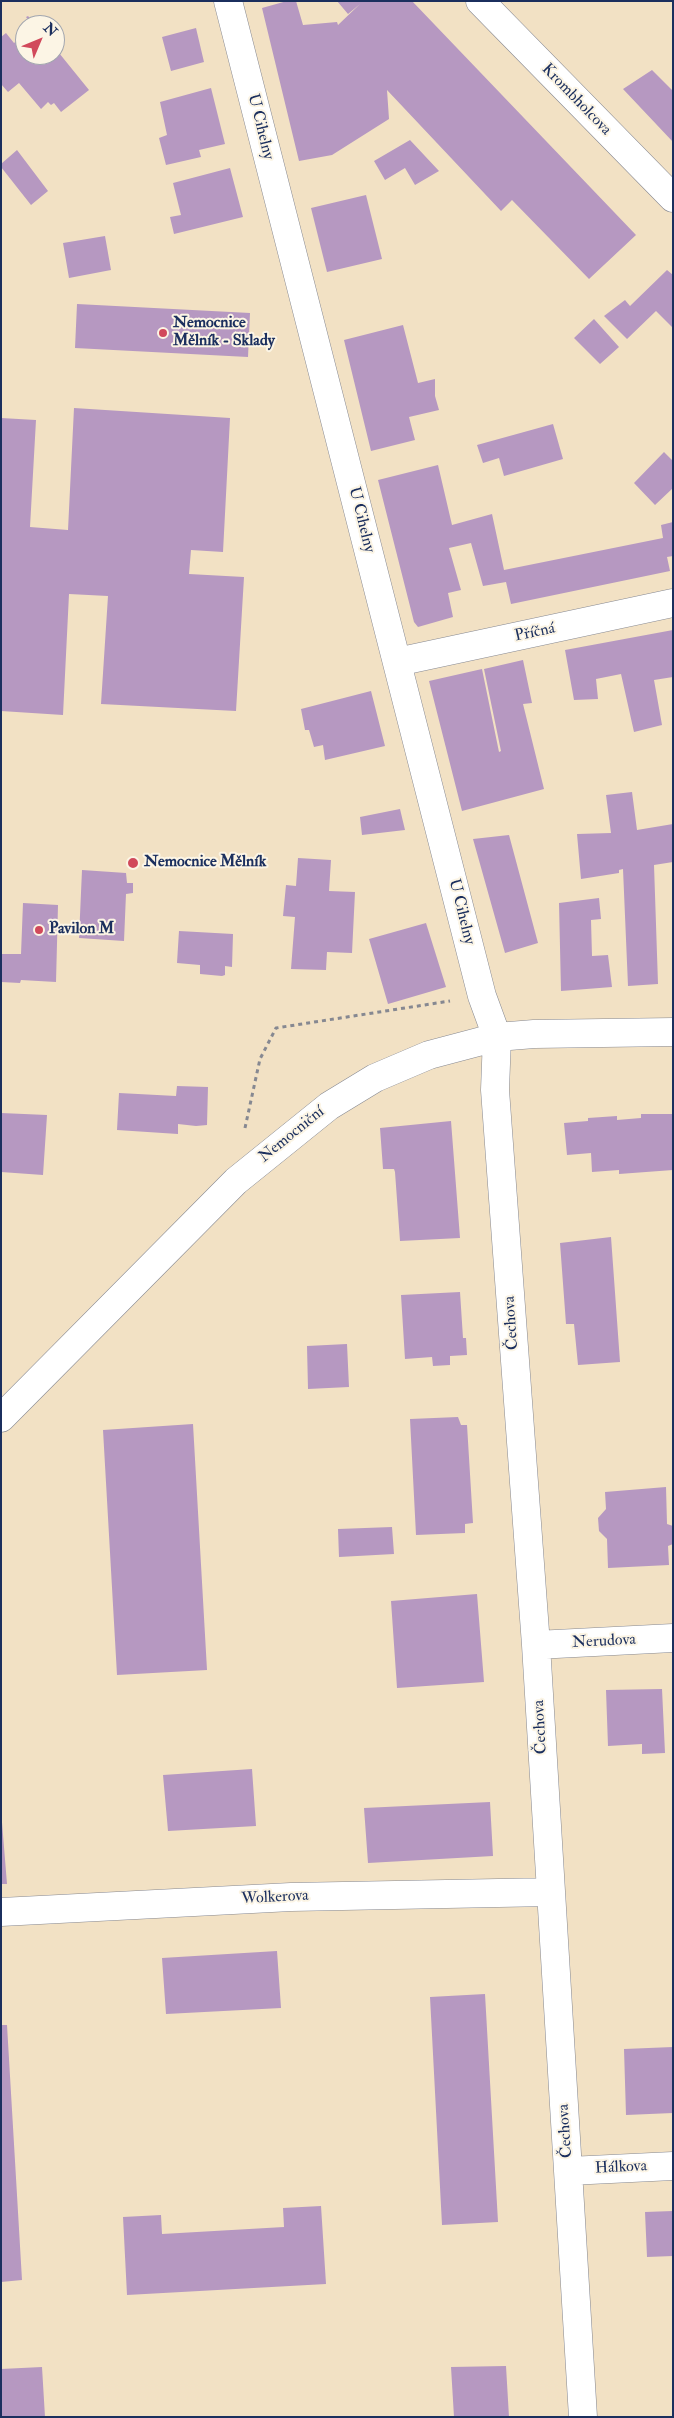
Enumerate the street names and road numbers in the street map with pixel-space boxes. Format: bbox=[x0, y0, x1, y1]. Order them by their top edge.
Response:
street label: Krombholcova bbox=[537, 60, 615, 140]
street label: U Cihelny bbox=[243, 92, 277, 162]
street label: U Cihelny bbox=[344, 485, 378, 555]
street label: Příčná bbox=[513, 619, 557, 647]
street label: U Cihelny bbox=[444, 877, 478, 947]
street label: Nemocniční bbox=[255, 1103, 329, 1167]
street label: Čechova bbox=[501, 1295, 523, 1351]
street label: Nerudova bbox=[572, 1631, 636, 1653]
street label: Čechova bbox=[530, 1699, 552, 1755]
street label: Wolkerova bbox=[241, 1887, 309, 1909]
street label: Čechova bbox=[555, 2103, 577, 2159]
street label: Hálkova bbox=[594, 2157, 648, 2179]

